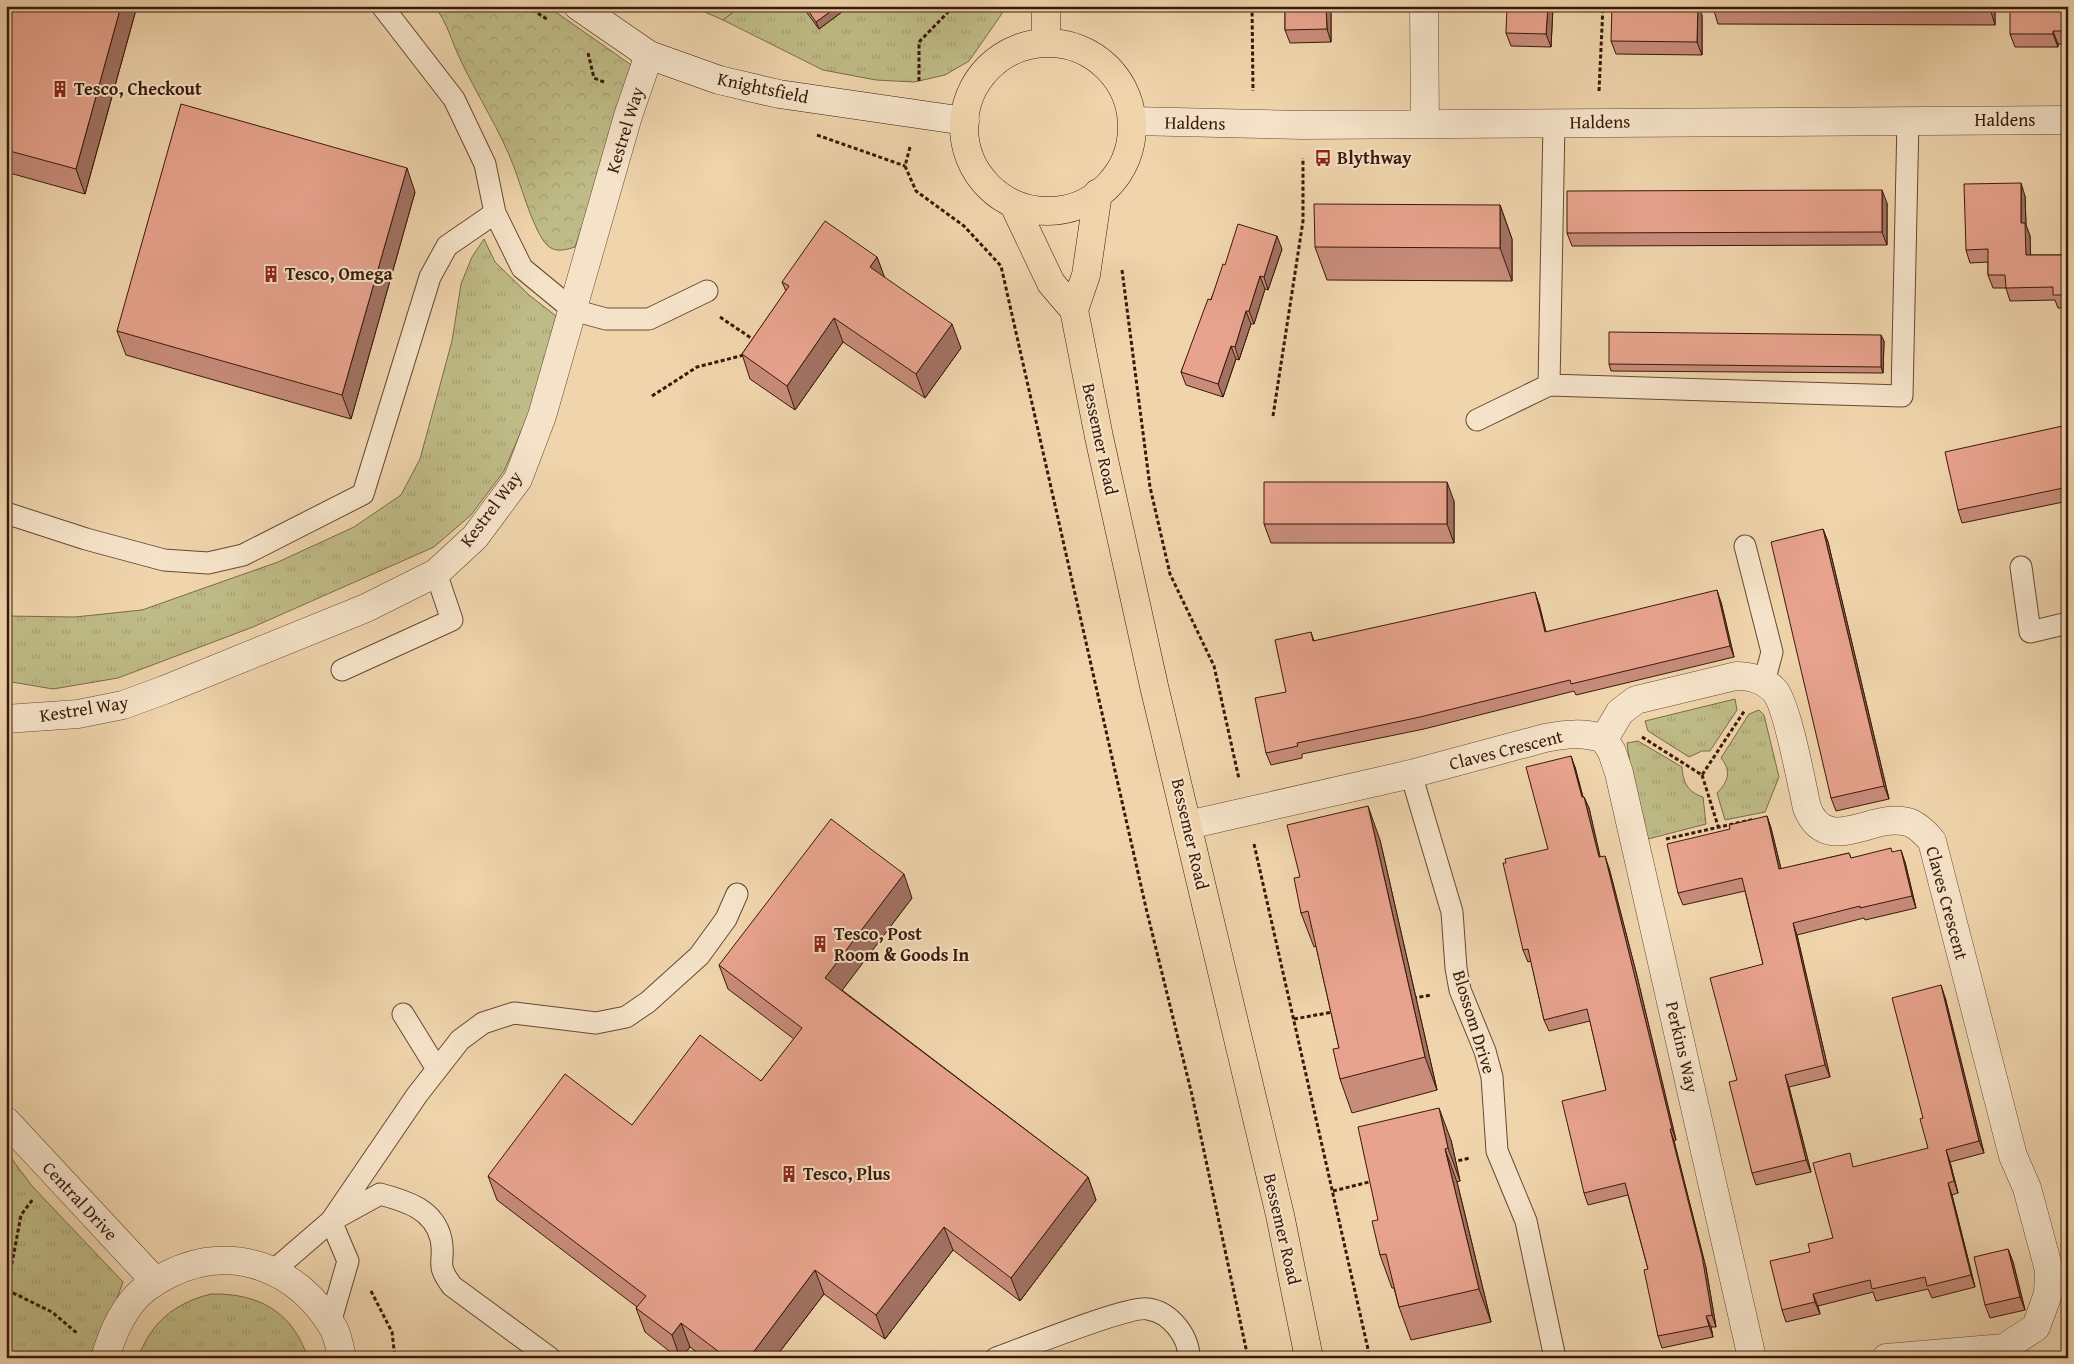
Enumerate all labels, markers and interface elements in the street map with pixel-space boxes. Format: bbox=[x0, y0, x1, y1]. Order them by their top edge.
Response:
street label: Knightsfield bbox=[715, 65, 811, 110]
place label: Tesco, Checkout bbox=[74, 75, 202, 102]
building icon: Tesco, Checkout bbox=[50, 79, 70, 99]
street label: Kestrel Way bbox=[599, 83, 650, 176]
street label: Haldens bbox=[1975, 106, 2035, 133]
street label: Haldens bbox=[1569, 107, 1631, 136]
street label: Haldens bbox=[1164, 108, 1226, 137]
place label: Blythway bbox=[1337, 144, 1412, 171]
bus stop icon: Blythway bbox=[1313, 148, 1333, 168]
place label: Tesco, Omega bbox=[285, 260, 394, 287]
building icon: Tesco, Omega bbox=[261, 264, 281, 284]
street label: Bessemer Road bbox=[1075, 381, 1126, 498]
street label: Kestrel Way bbox=[453, 465, 528, 552]
street label: Kestrel Way bbox=[38, 688, 130, 729]
street label: Claves Crescent bbox=[1446, 722, 1566, 777]
street label: Bessemer Road bbox=[1165, 776, 1217, 893]
street label: Claves Crescent bbox=[1919, 843, 1976, 963]
place label: Tesco, Post Room & Goods In bbox=[834, 920, 969, 968]
building icon: Tesco, Post Room & Goods In bbox=[810, 934, 830, 954]
street label: Blossom Drive bbox=[1446, 967, 1503, 1077]
street label: Perkins Way bbox=[1659, 999, 1706, 1095]
street label: Central Drive bbox=[36, 1155, 124, 1246]
place label: Tesco, Plus bbox=[803, 1160, 891, 1187]
building icon: Tesco, Plus bbox=[779, 1164, 799, 1184]
street label: Bessemer Road bbox=[1257, 1171, 1309, 1288]

